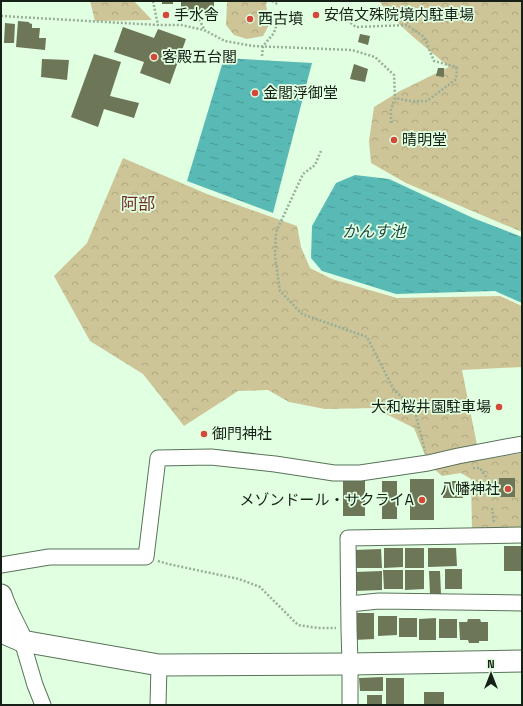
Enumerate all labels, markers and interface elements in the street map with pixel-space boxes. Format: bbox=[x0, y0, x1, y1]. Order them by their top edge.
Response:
place label: 手水舎 bbox=[174, 5, 219, 24]
place label: 安倍文殊院境内駐車場 bbox=[324, 5, 474, 24]
place label: 西古墳 bbox=[258, 9, 303, 28]
marker: 手水舎 bbox=[161, 10, 171, 20]
marker: 安倍文殊院境内駐車場 bbox=[311, 10, 321, 20]
marker: 西古墳 bbox=[245, 14, 255, 24]
place label: 客殿五台閣 bbox=[162, 47, 237, 66]
marker: 客殿五台閣 bbox=[149, 52, 159, 62]
place label: 金閣浮御堂 bbox=[263, 83, 338, 102]
marker: 金閣浮御堂 bbox=[250, 88, 260, 98]
place label: 晴明堂 bbox=[402, 130, 447, 149]
marker: 晴明堂 bbox=[389, 135, 399, 145]
district label: 阿部 bbox=[121, 193, 155, 215]
water label: かんす池 bbox=[342, 221, 408, 242]
place label: 大和桜井園駐車場 bbox=[371, 397, 491, 416]
marker: 大和桜井園駐車場 bbox=[494, 402, 504, 412]
place label: 御門神社 bbox=[212, 424, 272, 443]
marker: 御門神社 bbox=[199, 429, 209, 439]
place label: 八幡神社 bbox=[440, 479, 500, 498]
marker: 八幡神社 bbox=[503, 484, 513, 494]
place label: メゾンドール・サクライA bbox=[240, 490, 415, 509]
marker: メゾンドール・サクライA bbox=[417, 495, 427, 505]
north arrow bbox=[471, 654, 511, 694]
text: N bbox=[487, 657, 495, 671]

